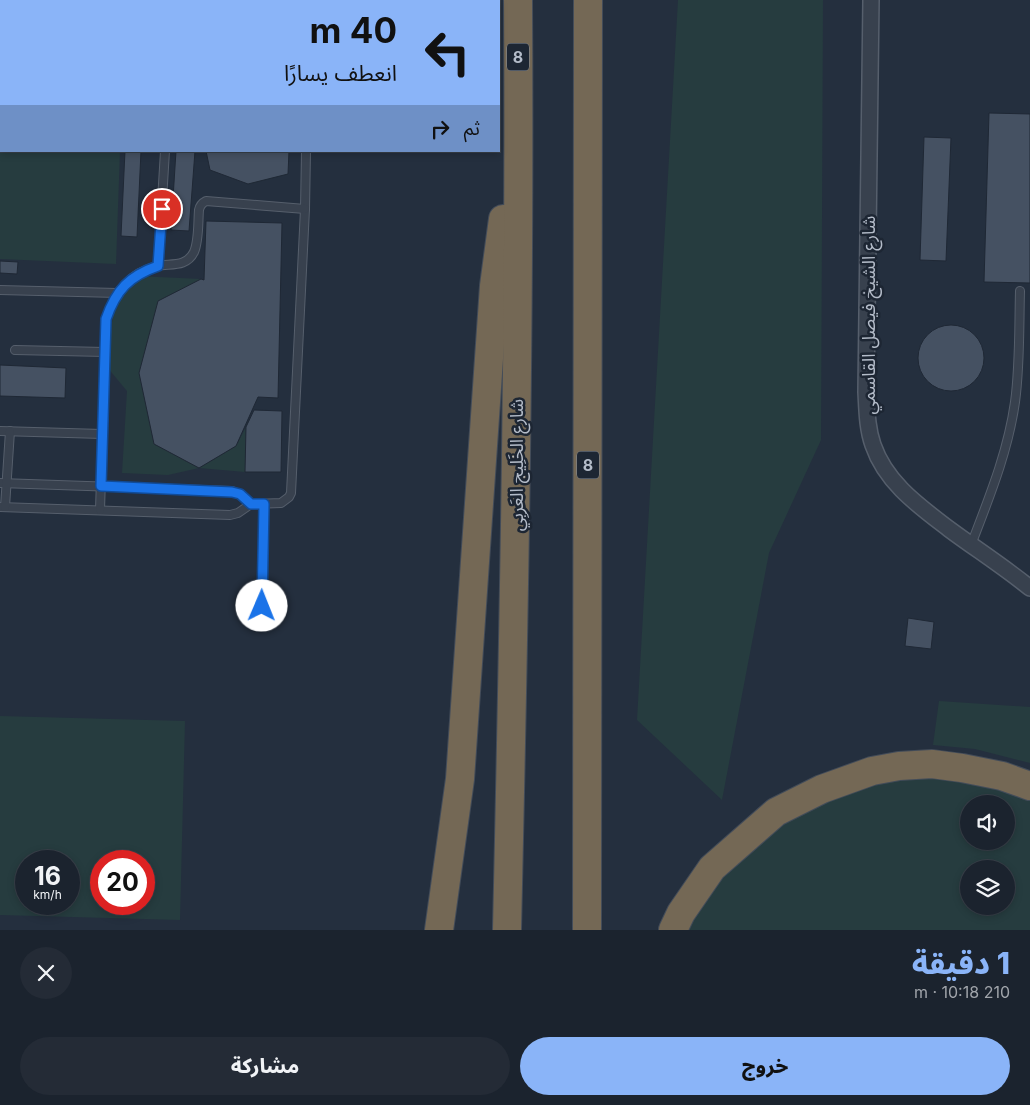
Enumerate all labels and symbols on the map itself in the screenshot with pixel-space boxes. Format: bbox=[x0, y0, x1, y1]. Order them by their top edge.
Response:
road number: 8 bbox=[507, 44, 529, 70]
pin bbox=[141, 188, 183, 230]
street label: شارع الشيخ فيصل القاسمي bbox=[858, 216, 883, 414]
street label: شارع الخَلِيج العَربِي bbox=[506, 399, 531, 531]
road number: 8 bbox=[577, 452, 599, 478]
position arrow bbox=[235, 579, 287, 631]
speed limit sign: 20 bbox=[90, 850, 155, 915]

